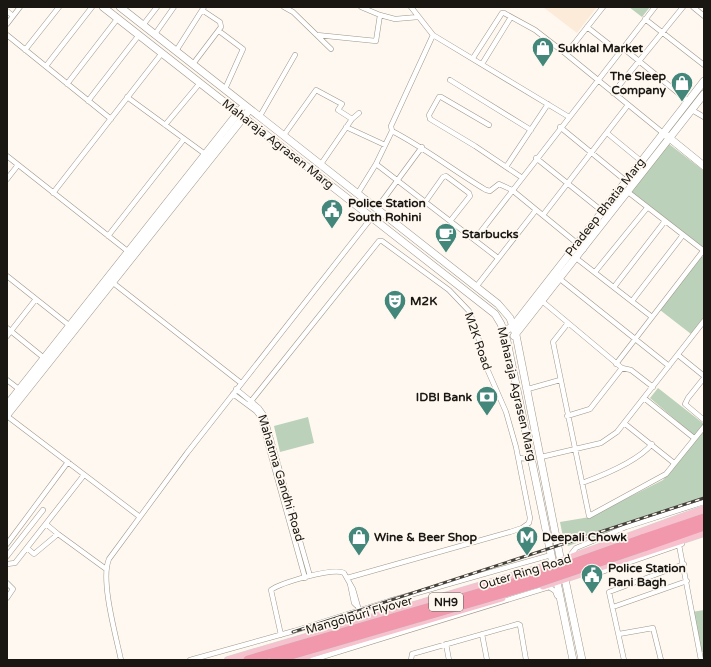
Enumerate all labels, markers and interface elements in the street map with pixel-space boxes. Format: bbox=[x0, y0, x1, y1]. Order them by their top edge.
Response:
shop icon: Sukhlal Market bbox=[530, 35, 556, 68]
place label: Sukhlal Market bbox=[558, 41, 643, 55]
place label: The Sleep Company bbox=[609, 69, 667, 98]
shop icon: The Sleep Company bbox=[669, 70, 695, 103]
street label: Maharaja Agrasen Marg bbox=[219, 96, 337, 192]
street label: Pradeep Bhatia Marg bbox=[562, 155, 648, 259]
place label: Police Station South Rohini bbox=[348, 196, 426, 224]
public building icon: Police Station South Rohini bbox=[319, 197, 345, 230]
cafe icon: Starbucks bbox=[433, 221, 459, 254]
place label: Starbucks bbox=[462, 227, 519, 241]
theatre icon: M2K bbox=[382, 288, 408, 321]
place label: M2K bbox=[410, 294, 437, 308]
street label: M2K Road bbox=[462, 310, 494, 372]
street label: Maharaja Agrasen Marg bbox=[495, 325, 539, 463]
bank icon: IDBI Bank bbox=[474, 384, 500, 417]
place label: IDBI Bank bbox=[416, 390, 472, 404]
street label: Mahatma Gandhi Road bbox=[255, 413, 307, 543]
shop icon: Wine & Beer Shop bbox=[346, 524, 372, 557]
metro station icon: Deepali Chowk bbox=[514, 524, 540, 557]
place label: Wine & Beer Shop bbox=[374, 530, 478, 545]
place label: Deepali Chowk bbox=[542, 530, 627, 545]
street label: Outer Ring Road bbox=[477, 551, 573, 593]
place label: Police Station Rani Bagh bbox=[608, 561, 686, 590]
public building icon: Police Station Rani Bagh bbox=[579, 562, 605, 595]
street label: Mangolpuri Flyover bbox=[304, 593, 414, 637]
road number: NH9 bbox=[429, 593, 463, 611]

